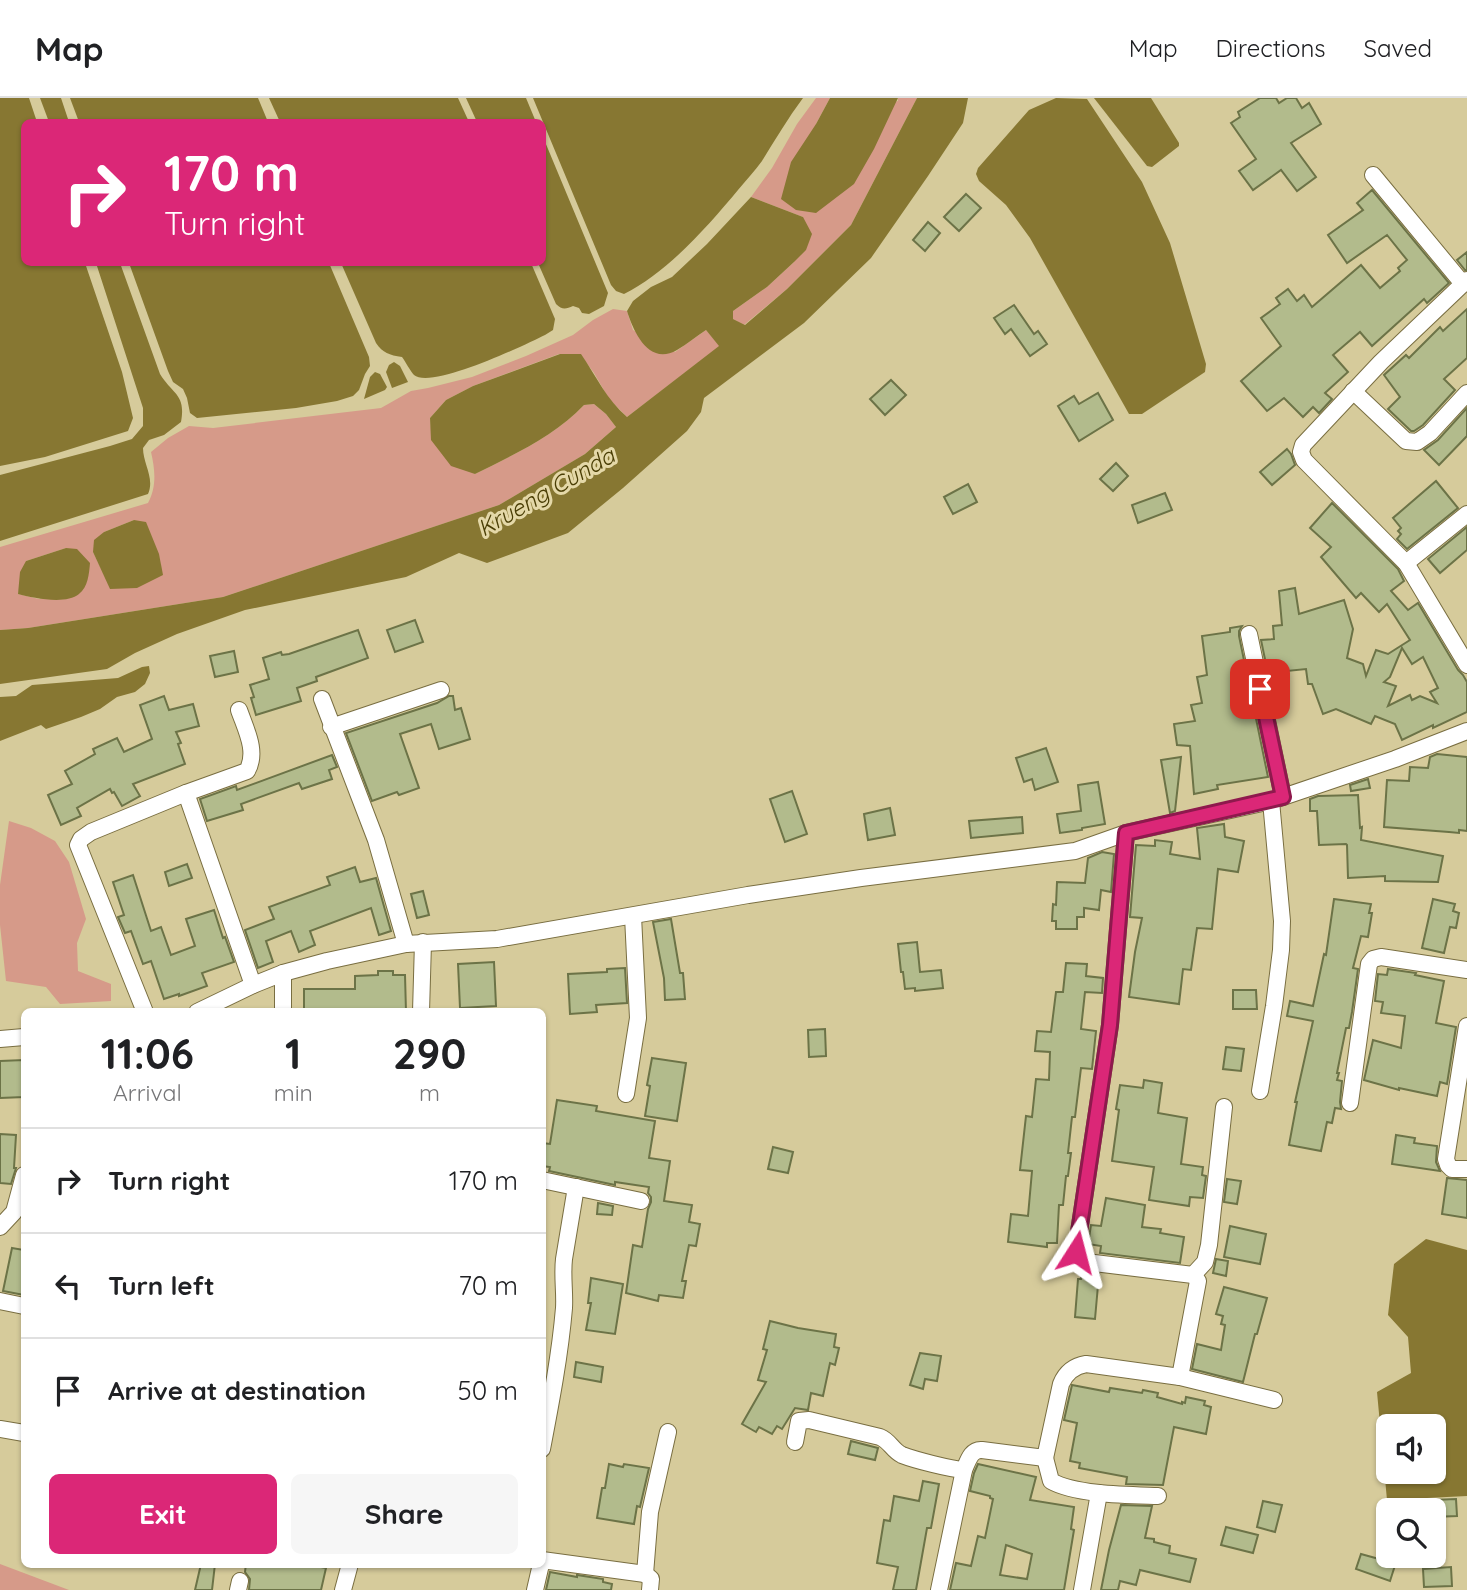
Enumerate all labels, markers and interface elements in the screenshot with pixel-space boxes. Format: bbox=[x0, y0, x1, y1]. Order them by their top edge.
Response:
text: Map bbox=[35, 28, 103, 69]
text: Map bbox=[1129, 33, 1178, 63]
text: Directions bbox=[1216, 33, 1326, 63]
text: Saved bbox=[1364, 33, 1432, 63]
text: 170 m bbox=[164, 142, 299, 203]
icon: right bbox=[49, 147, 140, 238]
text: Turn right bbox=[164, 203, 305, 243]
water label: Krueng Cunda bbox=[472, 440, 620, 542]
pin bbox=[1230, 659, 1290, 719]
icon: arrive bbox=[1241, 670, 1279, 708]
text: 11:06 bbox=[101, 1027, 194, 1080]
text: 1 bbox=[285, 1027, 301, 1080]
text: 290 bbox=[393, 1027, 466, 1080]
text: Arrival bbox=[113, 1078, 182, 1107]
text: min bbox=[274, 1078, 313, 1107]
text: m bbox=[419, 1078, 440, 1107]
icon: right bbox=[49, 1162, 87, 1200]
text: Turn right bbox=[108, 1164, 230, 1197]
text: 170 m bbox=[449, 1164, 518, 1197]
position arrow bbox=[1039, 1215, 1113, 1289]
icon: left bbox=[49, 1267, 87, 1305]
text: Turn left bbox=[108, 1269, 215, 1302]
text: 70 m bbox=[458, 1269, 518, 1302]
icon: arrive bbox=[49, 1372, 87, 1410]
text: Arrive at destination bbox=[108, 1374, 366, 1407]
text: 50 m bbox=[458, 1374, 518, 1407]
map controls bbox=[1376, 1414, 1446, 1568]
button: sound bbox=[1376, 1414, 1446, 1484]
button: Exit bbox=[49, 1474, 277, 1554]
button: Share bbox=[291, 1474, 518, 1554]
button: search bbox=[1376, 1498, 1446, 1568]

